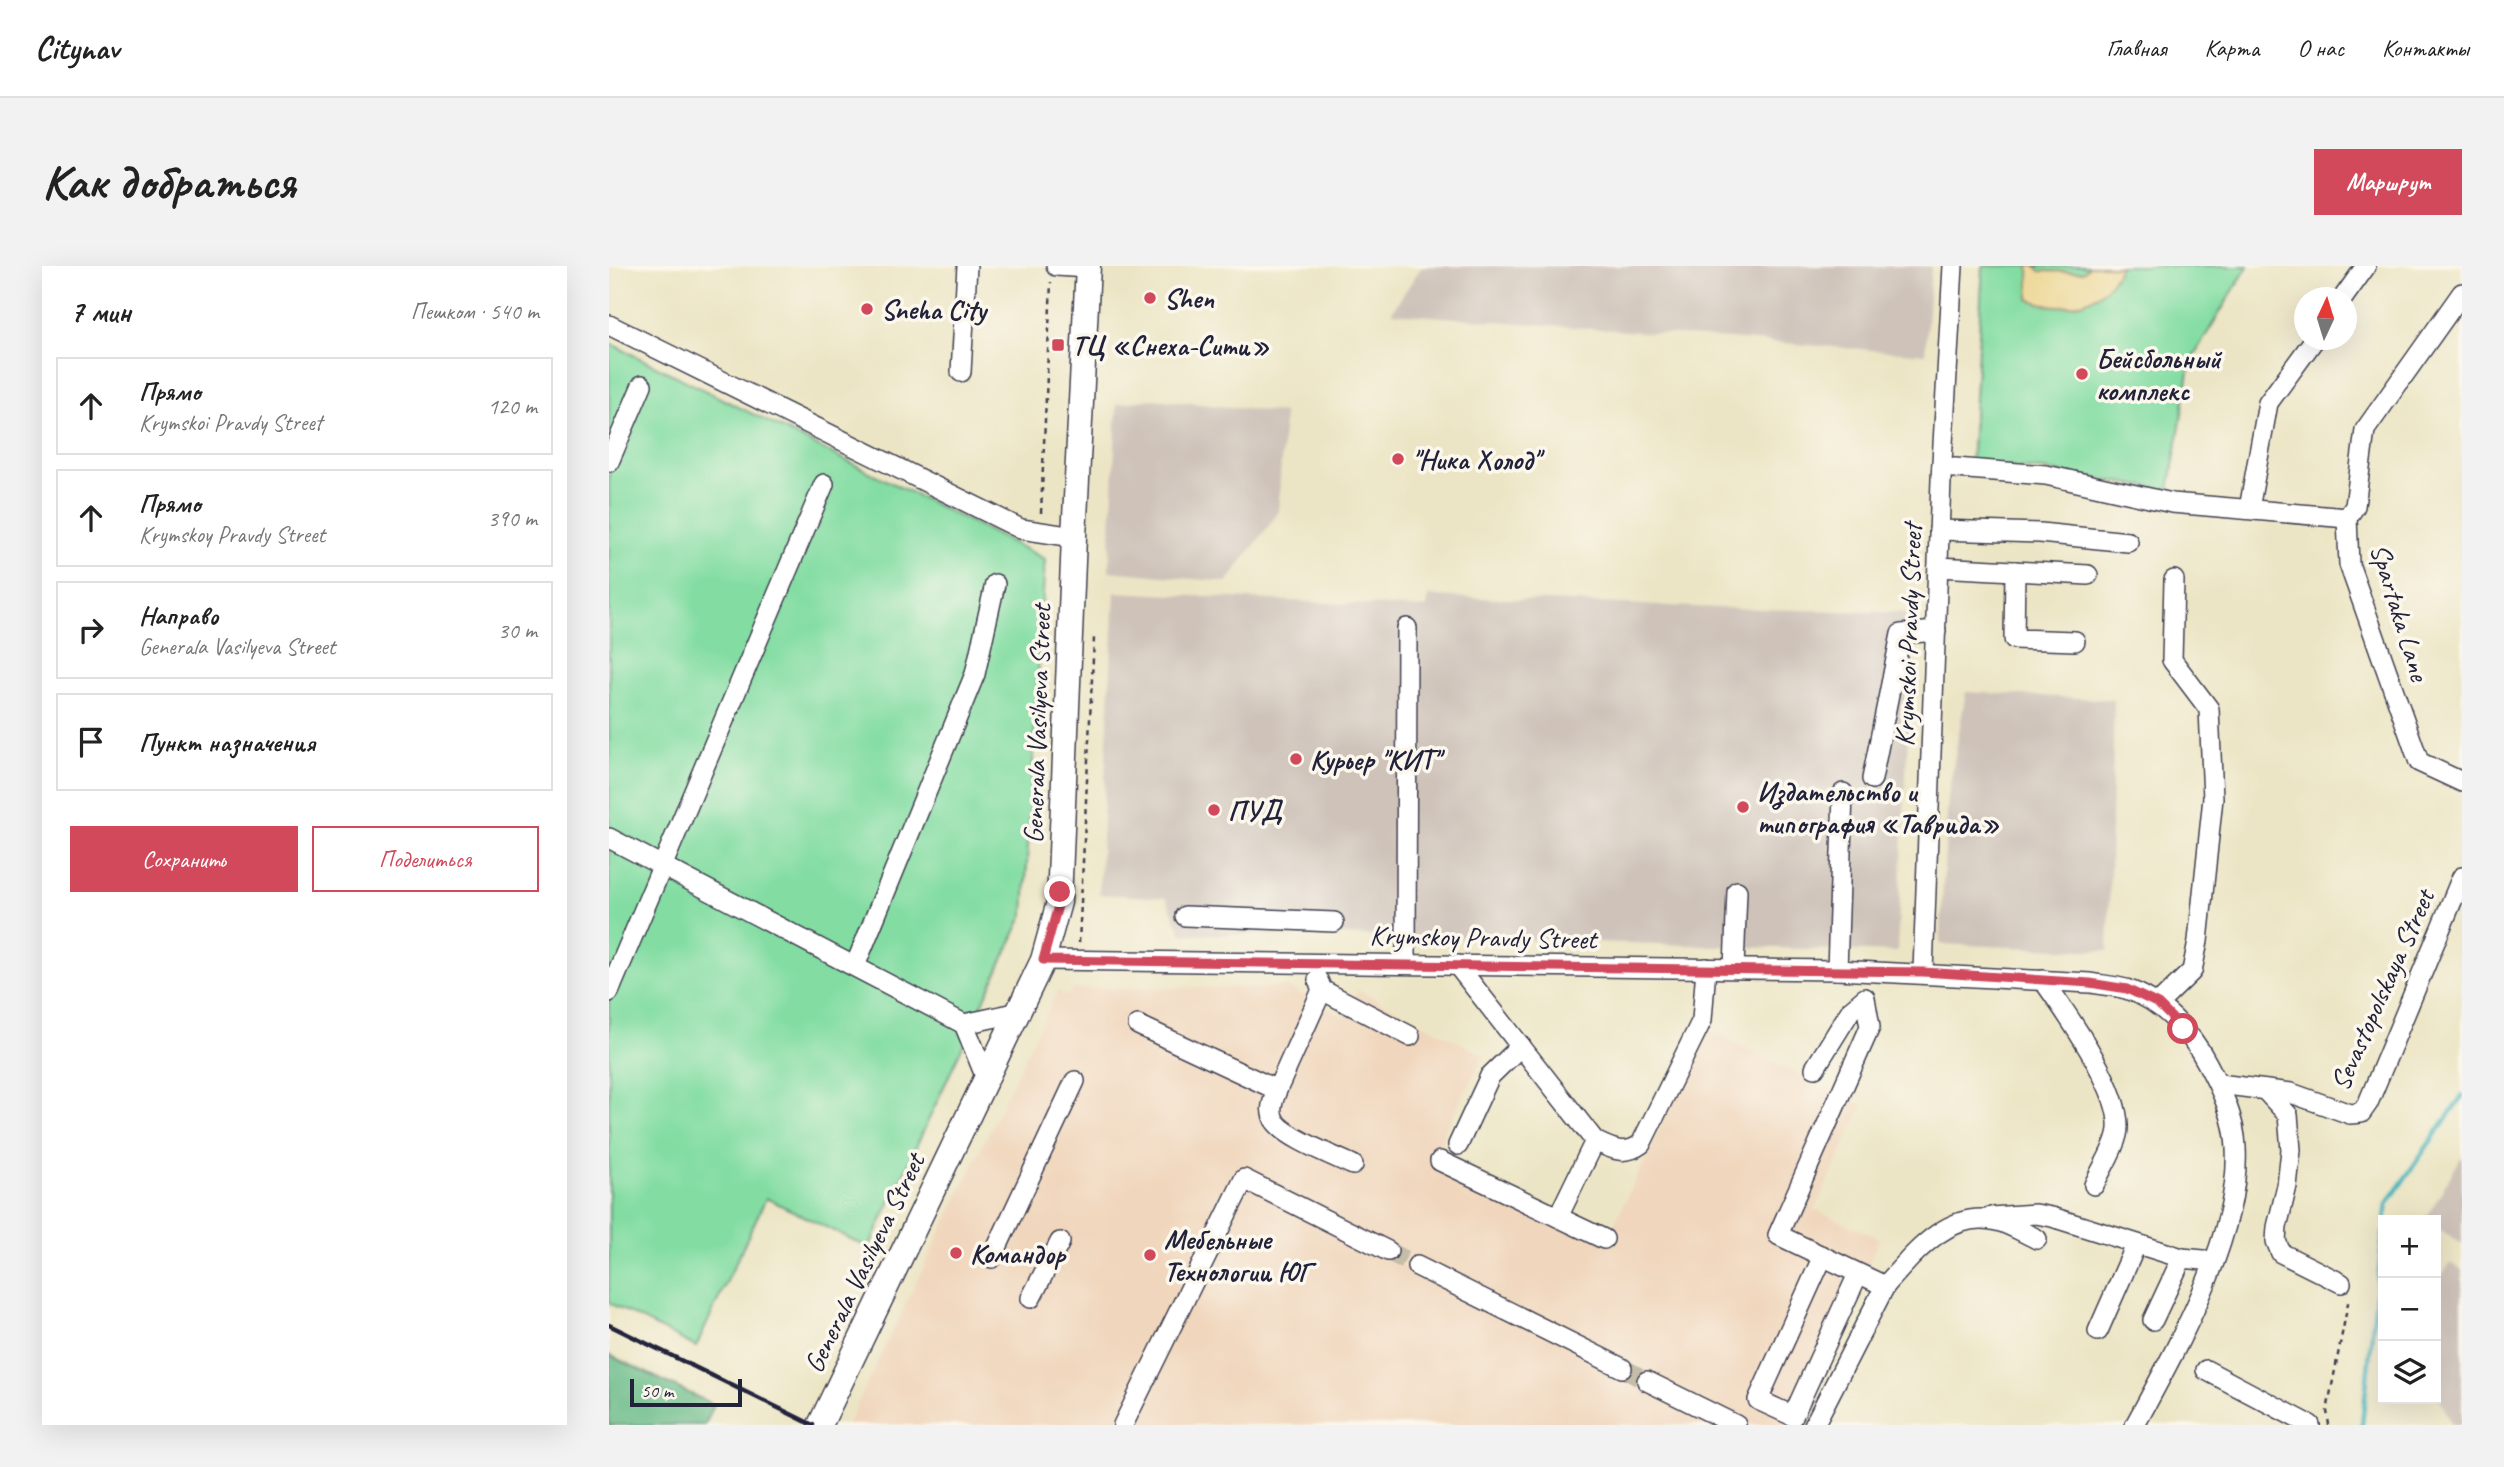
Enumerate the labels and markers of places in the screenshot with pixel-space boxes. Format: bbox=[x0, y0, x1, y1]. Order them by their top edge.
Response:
place label: Shen bbox=[1164, 281, 1215, 316]
marker: Shen bbox=[1142, 290, 1158, 306]
place label: Sneha City bbox=[881, 292, 988, 327]
marker: Sneha City bbox=[859, 301, 875, 317]
place label: ТЦ «Снеха-Сити» bbox=[1072, 328, 1269, 363]
marker: ТЦ «Снеха-Сити» bbox=[1050, 337, 1066, 353]
place label: Бейсбольный комплекс bbox=[2096, 341, 2223, 408]
marker: Бейсбольный комплекс bbox=[2074, 366, 2090, 382]
place label: "Ника Холод" bbox=[1412, 442, 1546, 477]
marker: "Ника Холод" bbox=[1390, 451, 1406, 467]
place label: Курьер "КИТ" bbox=[1310, 742, 1446, 777]
marker: Курьер "КИТ" bbox=[1288, 751, 1304, 767]
place label: Издательство и типография «Таврида» bbox=[1757, 774, 1999, 841]
place label: ПУД bbox=[1228, 793, 1283, 828]
marker: Издательство и типография «Таврида» bbox=[1735, 799, 1751, 815]
marker: ПУД bbox=[1206, 802, 1222, 818]
place label: Мебельные Технологии ЮГ bbox=[1164, 1222, 1317, 1289]
place label: Командор bbox=[970, 1236, 1067, 1271]
marker: Командор bbox=[948, 1245, 964, 1261]
marker: Мебельные Технологии ЮГ bbox=[1142, 1247, 1158, 1263]

